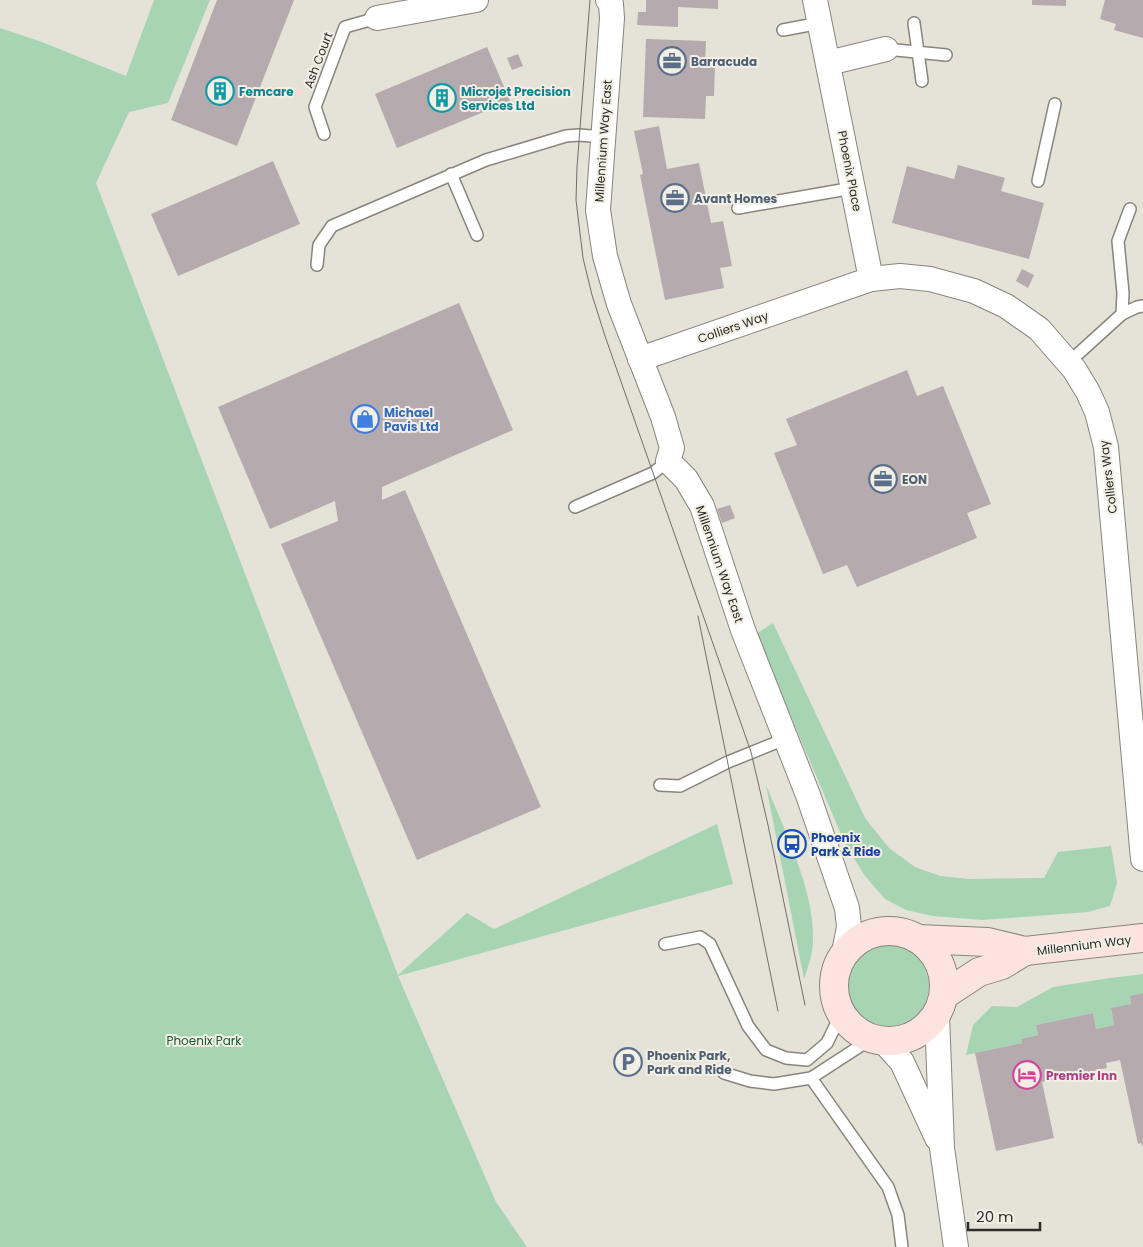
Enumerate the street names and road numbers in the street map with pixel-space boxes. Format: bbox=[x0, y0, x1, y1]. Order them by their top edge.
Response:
street label: Ash Court bbox=[300, 30, 336, 90]
street label: Millennium Way East bbox=[590, 79, 616, 203]
street label: Phoenix Place bbox=[834, 129, 866, 213]
street label: Colliers Way bbox=[695, 307, 771, 347]
street label: Colliers Way bbox=[1095, 439, 1121, 515]
street label: Millennium Way East bbox=[692, 503, 748, 625]
street label: Millennium Way bbox=[1036, 931, 1132, 959]

